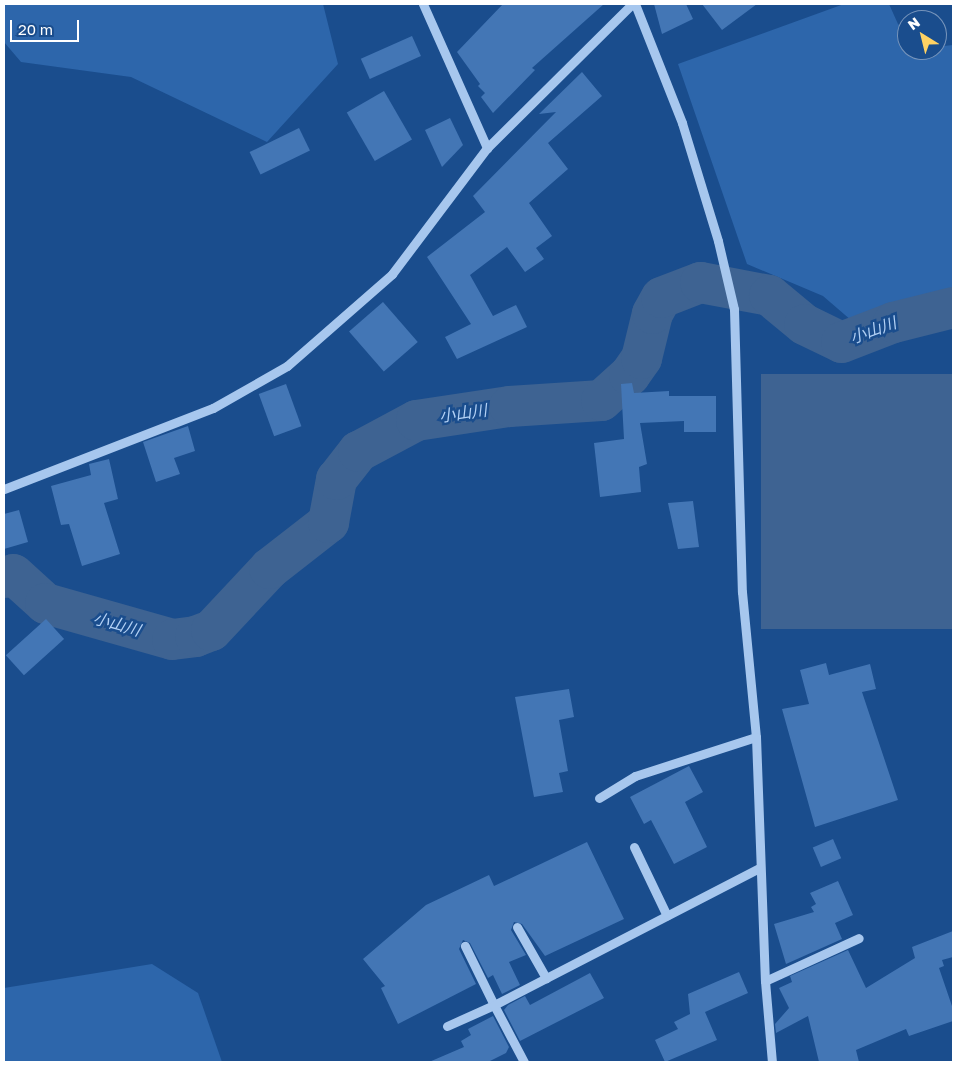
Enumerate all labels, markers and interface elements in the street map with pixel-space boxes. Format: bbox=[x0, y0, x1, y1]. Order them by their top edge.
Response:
scale bar bbox=[12, 10, 81, 42]
north arrow bbox=[897, 10, 947, 60]
text: N bbox=[904, 13, 923, 33]
text: 20 m bbox=[18, 20, 53, 38]
water label: 小山川 bbox=[847, 313, 899, 347]
water label: 小山川 bbox=[438, 400, 488, 426]
water label: 小山川 bbox=[91, 608, 143, 640]

